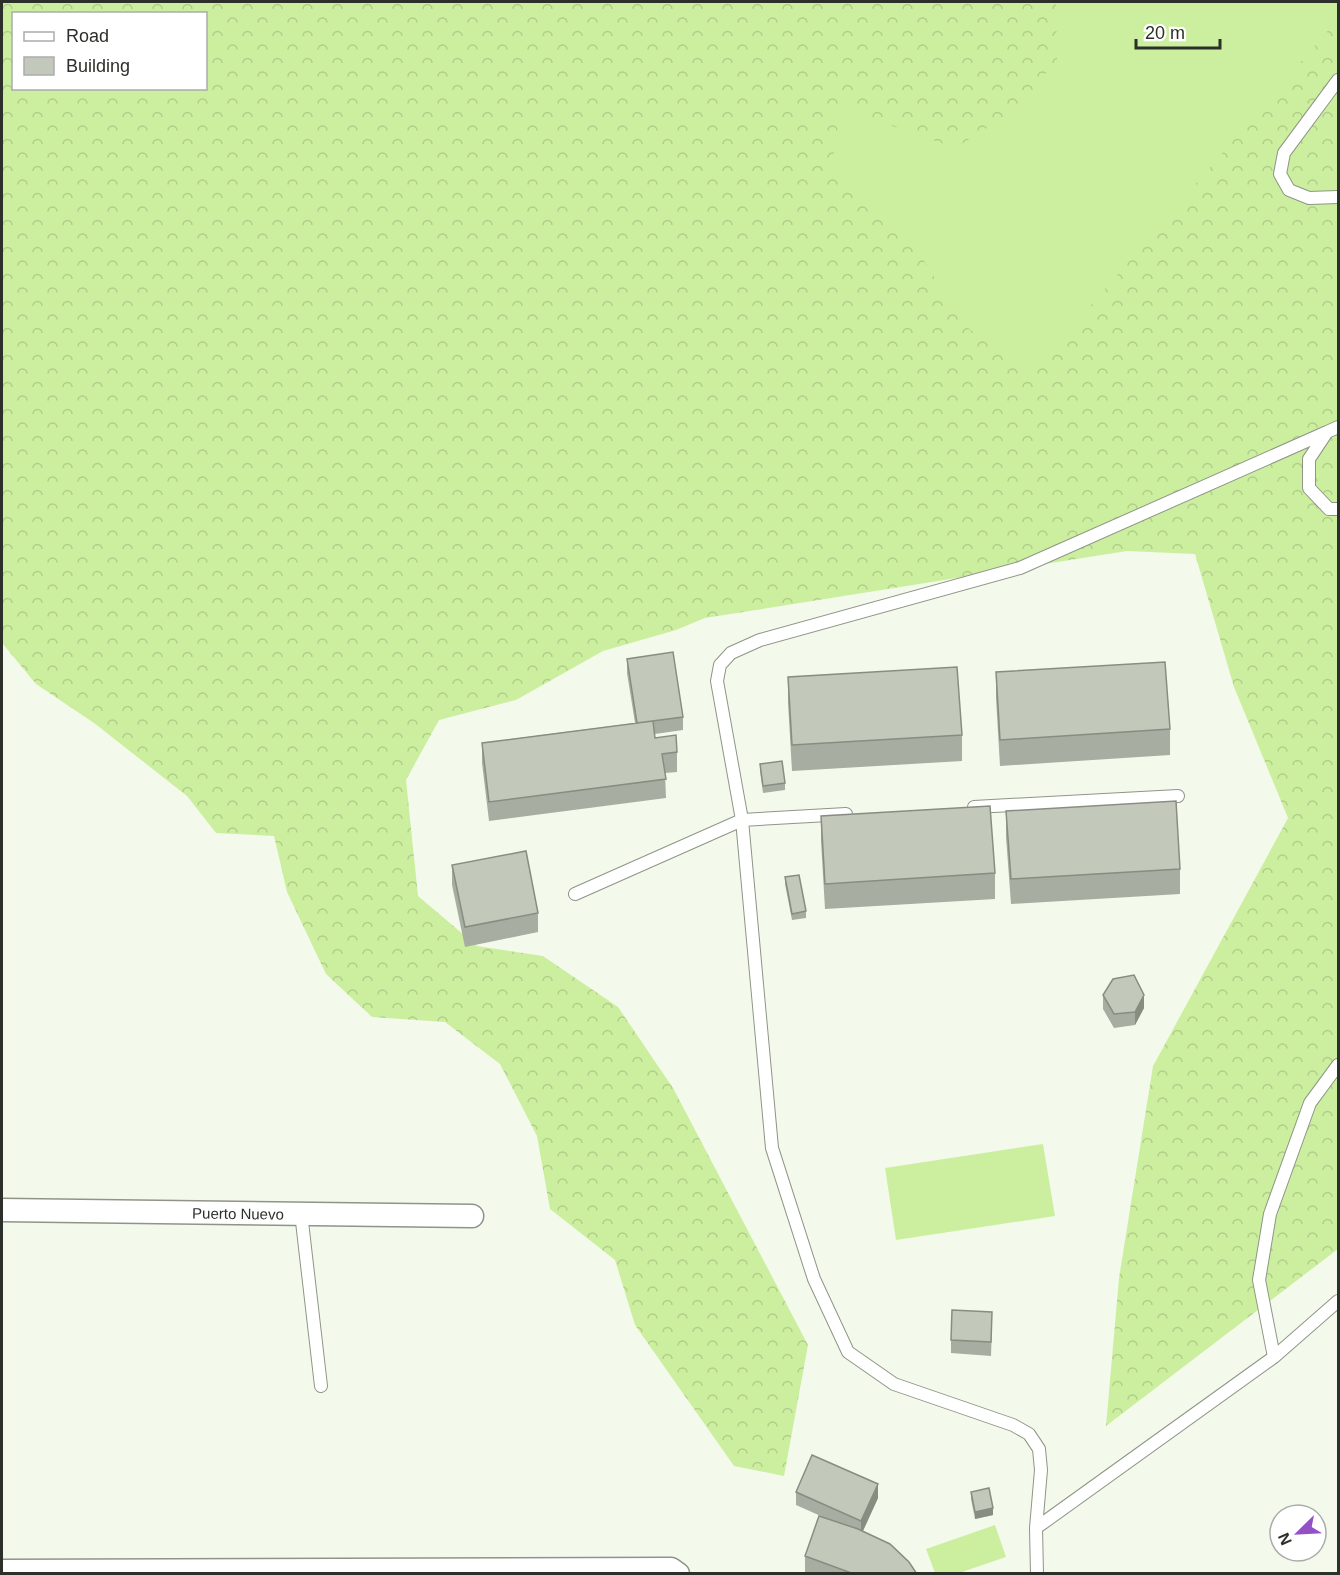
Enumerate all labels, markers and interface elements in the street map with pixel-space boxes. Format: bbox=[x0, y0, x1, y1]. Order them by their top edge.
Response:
legend bbox=[12, 12, 207, 90]
scale bar bbox=[1136, 12, 1220, 50]
text: 20 m bbox=[1145, 23, 1185, 43]
text: Road bbox=[66, 26, 109, 46]
text: Building bbox=[66, 56, 130, 76]
street label: Puerto Nuevo bbox=[192, 1204, 284, 1222]
north arrow bbox=[1268, 1503, 1328, 1563]
text: N bbox=[1275, 1530, 1295, 1548]

